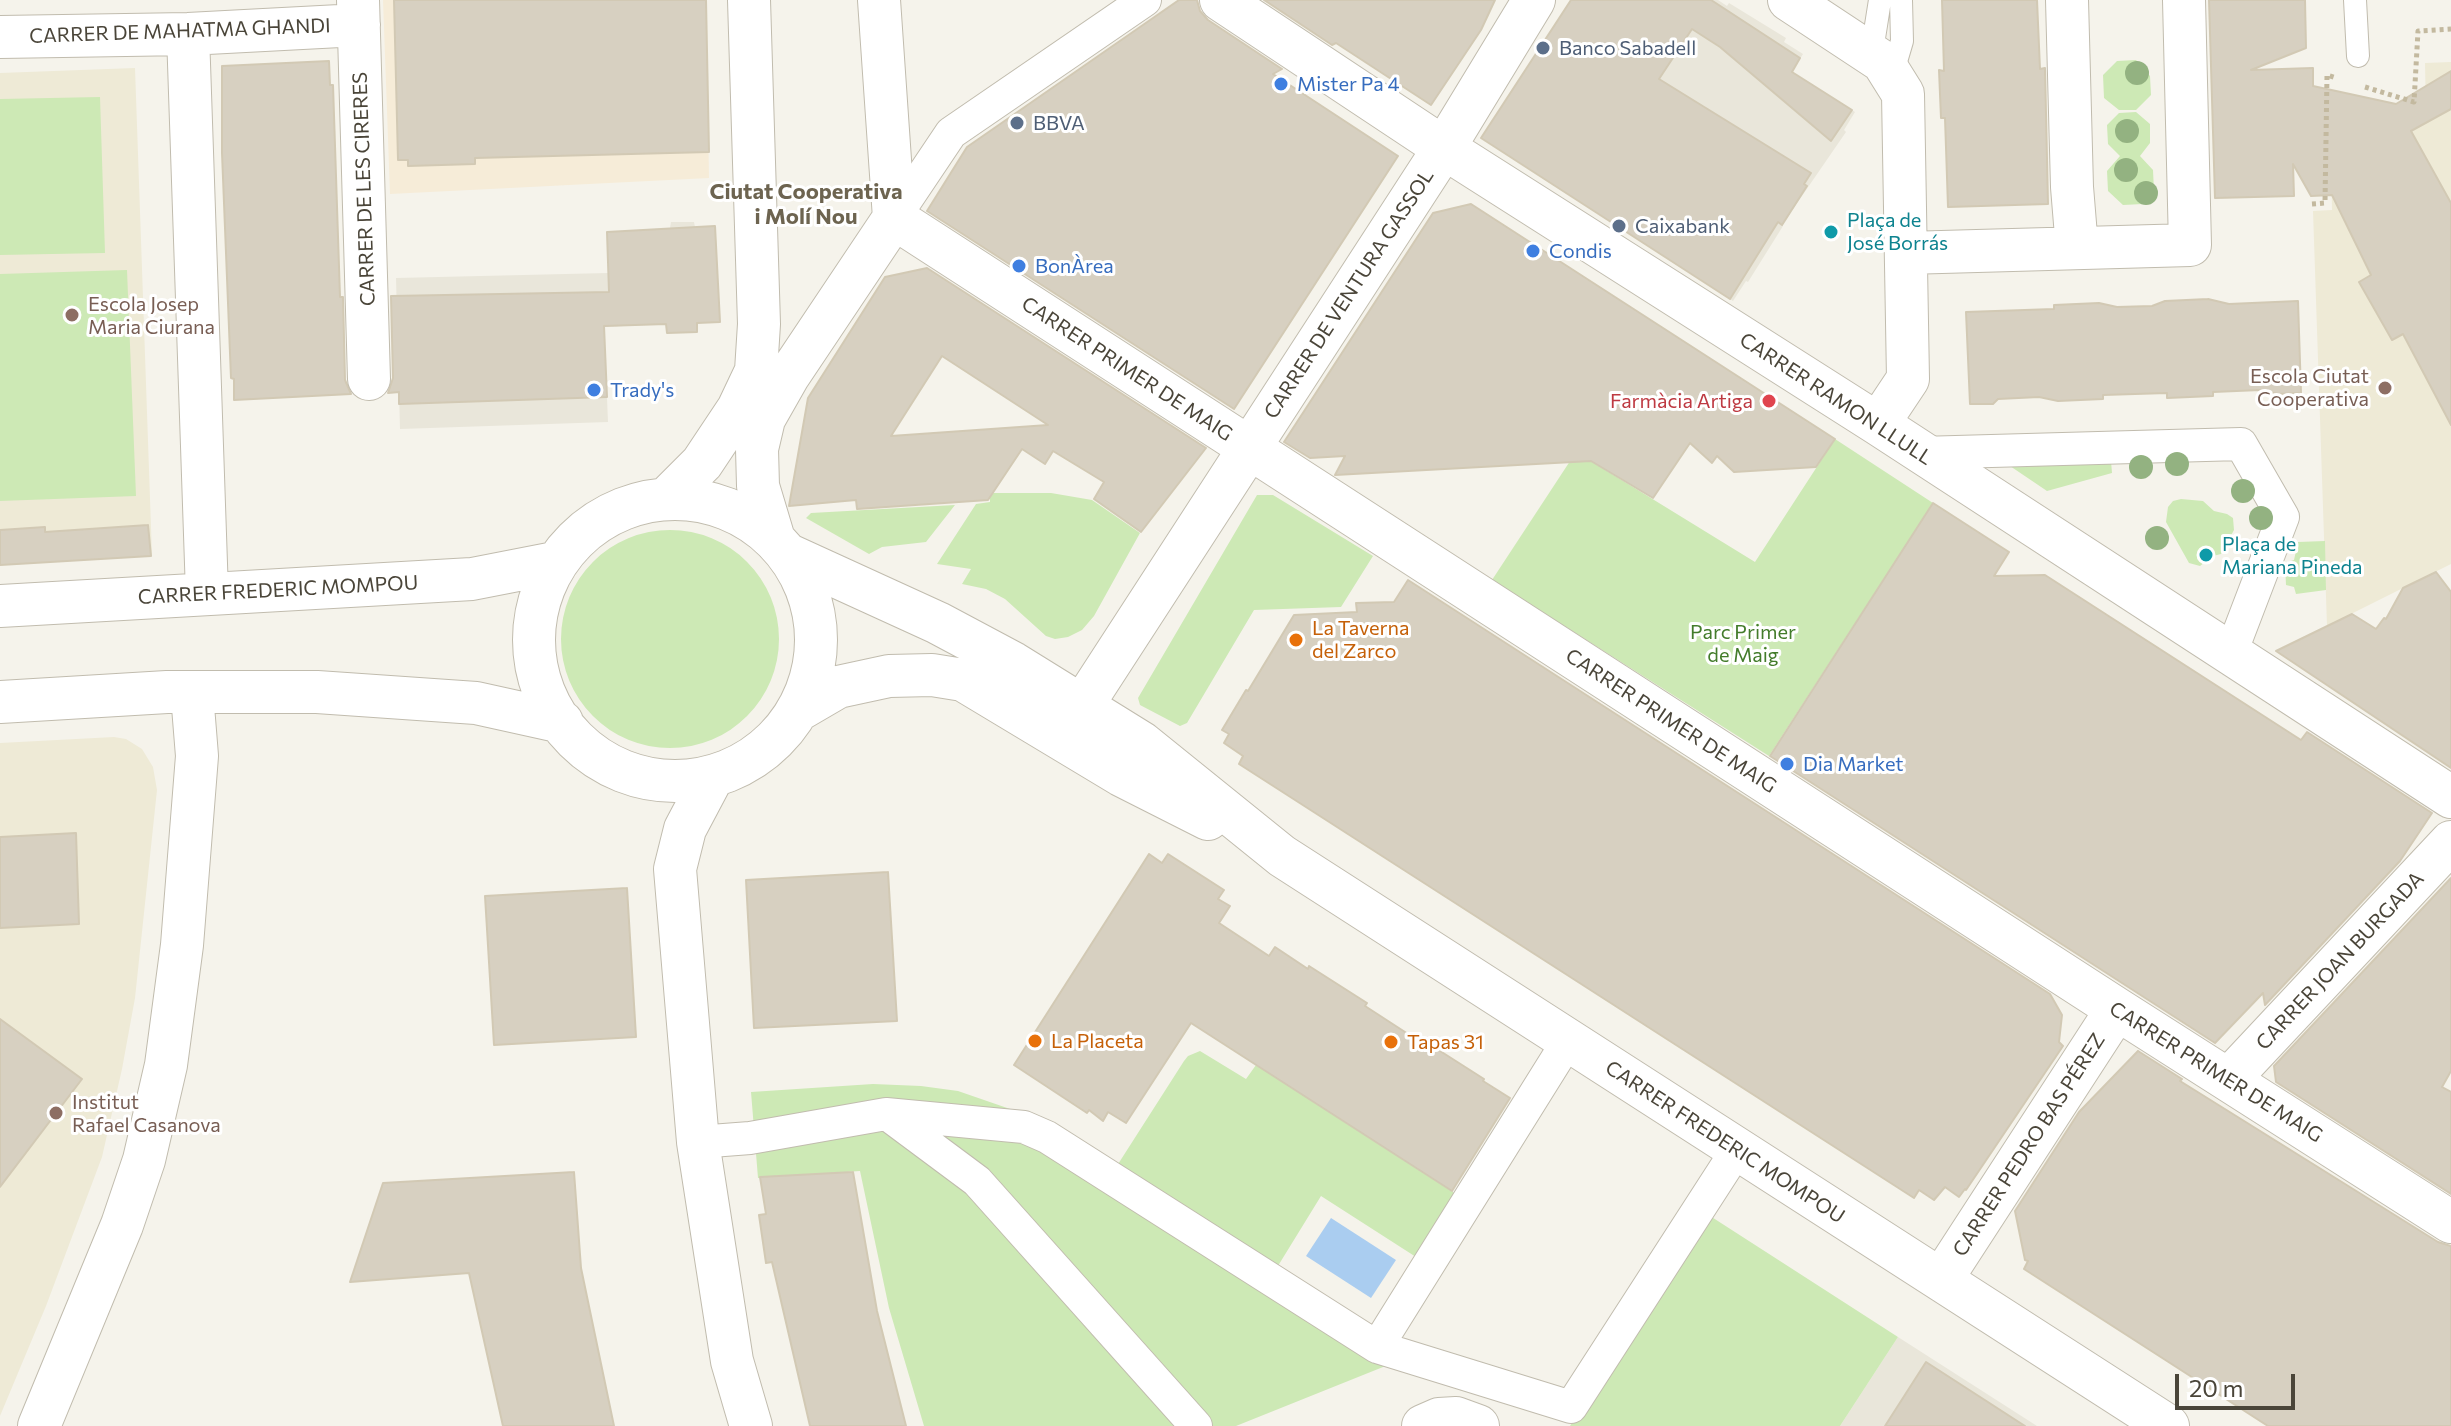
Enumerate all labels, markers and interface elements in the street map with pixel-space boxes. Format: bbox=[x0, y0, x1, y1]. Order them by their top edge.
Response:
street label: CARRER DE MAHATMA GHANDI bbox=[29, 14, 331, 48]
place label: Banco Sabadell bbox=[1559, 36, 1696, 60]
marker: Banco Sabadell bbox=[1534, 39, 1552, 57]
street label: CARRER DE LES CIRERES bbox=[348, 72, 380, 306]
place label: Mister Pa 4 bbox=[1297, 72, 1400, 96]
marker: Mister Pa 4 bbox=[1272, 75, 1290, 93]
place label: BBVA bbox=[1033, 111, 1085, 135]
marker: BBVA bbox=[1008, 114, 1026, 132]
street label: CARRER DE VENTURA GASSOL bbox=[1259, 165, 1439, 423]
district label: Ciutat Cooperativa i Molí Nou bbox=[709, 179, 903, 230]
place label: Plaça de José Borrás bbox=[1847, 208, 1948, 255]
place label: Caixabank bbox=[1635, 214, 1730, 238]
marker: Caixabank bbox=[1610, 217, 1628, 235]
marker: Plaça de José Borrás bbox=[1822, 223, 1840, 241]
place label: Condis bbox=[1549, 239, 1612, 263]
marker: Condis bbox=[1524, 242, 1542, 260]
place label: BonÀrea bbox=[1035, 254, 1114, 278]
marker: BonÀrea bbox=[1010, 257, 1028, 275]
place label: Escola Josep Maria Ciurana bbox=[88, 292, 215, 339]
street label: CARRER PRIMER DE MAIG bbox=[1017, 292, 1237, 446]
marker: Escola Josep Maria Ciurana bbox=[63, 306, 81, 324]
street label: CARRER RAMON LLULL bbox=[1735, 328, 1937, 470]
place label: Escola Ciutat Cooperativa bbox=[2250, 364, 2369, 411]
place label: Trady's bbox=[610, 378, 674, 402]
marker: Escola Ciutat Cooperativa bbox=[2376, 379, 2394, 397]
marker: Trady's bbox=[585, 381, 603, 399]
place label: Farmàcia Artiga bbox=[1610, 389, 1753, 413]
marker: Farmàcia Artiga bbox=[1760, 392, 1778, 410]
place label: Plaça de Mariana Pineda bbox=[2222, 532, 2362, 579]
marker: Plaça de Mariana Pineda bbox=[2197, 546, 2215, 564]
street label: CARRER FREDERIC MOMPOU bbox=[137, 571, 419, 609]
place label: La Taverna del Zarco bbox=[1312, 616, 1409, 663]
park label: Parc Primer de Maig bbox=[1690, 620, 1796, 667]
marker: La Taverna del Zarco bbox=[1287, 631, 1305, 649]
street label: CARRER PRIMER DE MAIG bbox=[1561, 644, 1781, 798]
place label: Dia Market bbox=[1803, 752, 1904, 776]
marker: Dia Market bbox=[1778, 755, 1796, 773]
street label: CARRER JOAN BURGADA bbox=[2251, 867, 2429, 1055]
street label: CARRER PRIMER DE MAIG bbox=[2105, 996, 2327, 1148]
place label: La Placeta bbox=[1051, 1029, 1144, 1053]
street label: CARRER PEDRO BAS PÉREZ bbox=[1948, 1029, 2110, 1261]
place label: Tapas 31 bbox=[1407, 1030, 1484, 1054]
marker: La Placeta bbox=[1026, 1032, 1044, 1050]
marker: Tapas 31 bbox=[1382, 1033, 1400, 1051]
street label: CARRER FREDERIC MOMPOU bbox=[1601, 1056, 1849, 1228]
place label: Institut Rafael Casanova bbox=[72, 1090, 221, 1137]
marker: Institut Rafael Casanova bbox=[47, 1104, 65, 1122]
scale bar bbox=[2179, 1358, 2299, 1408]
text: 20 m bbox=[2189, 1373, 2243, 1402]

